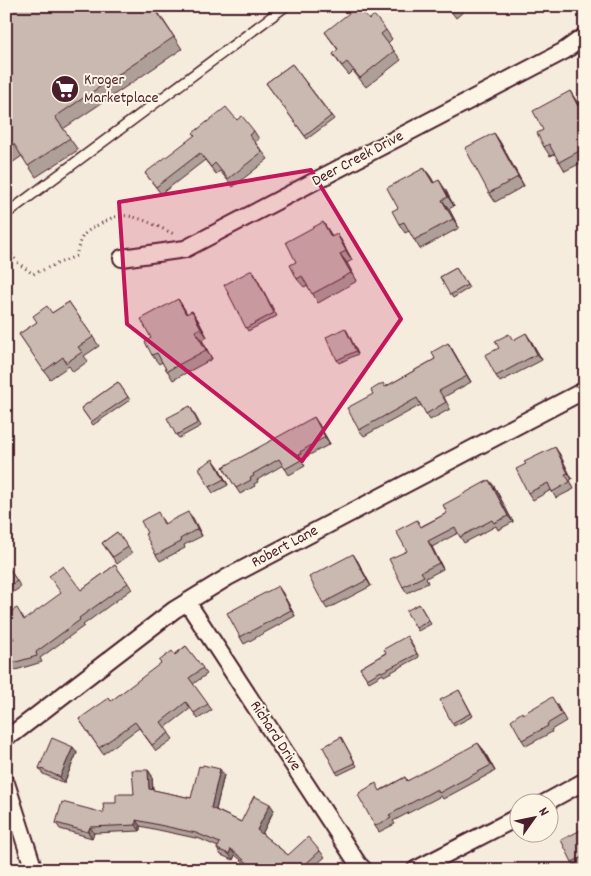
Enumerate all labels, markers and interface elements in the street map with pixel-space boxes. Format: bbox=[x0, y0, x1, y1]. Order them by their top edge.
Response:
place label: Kroger Marketplace bbox=[84, 69, 158, 110]
supermarket icon: Kroger Marketplace bbox=[50, 74, 80, 104]
street label: Deer Creek Drive bbox=[308, 125, 408, 193]
street label: Robert Lane bbox=[247, 520, 323, 574]
street label: Richard Drive bbox=[244, 696, 306, 776]
north arrow bbox=[508, 794, 558, 844]
text: N bbox=[533, 804, 554, 820]

